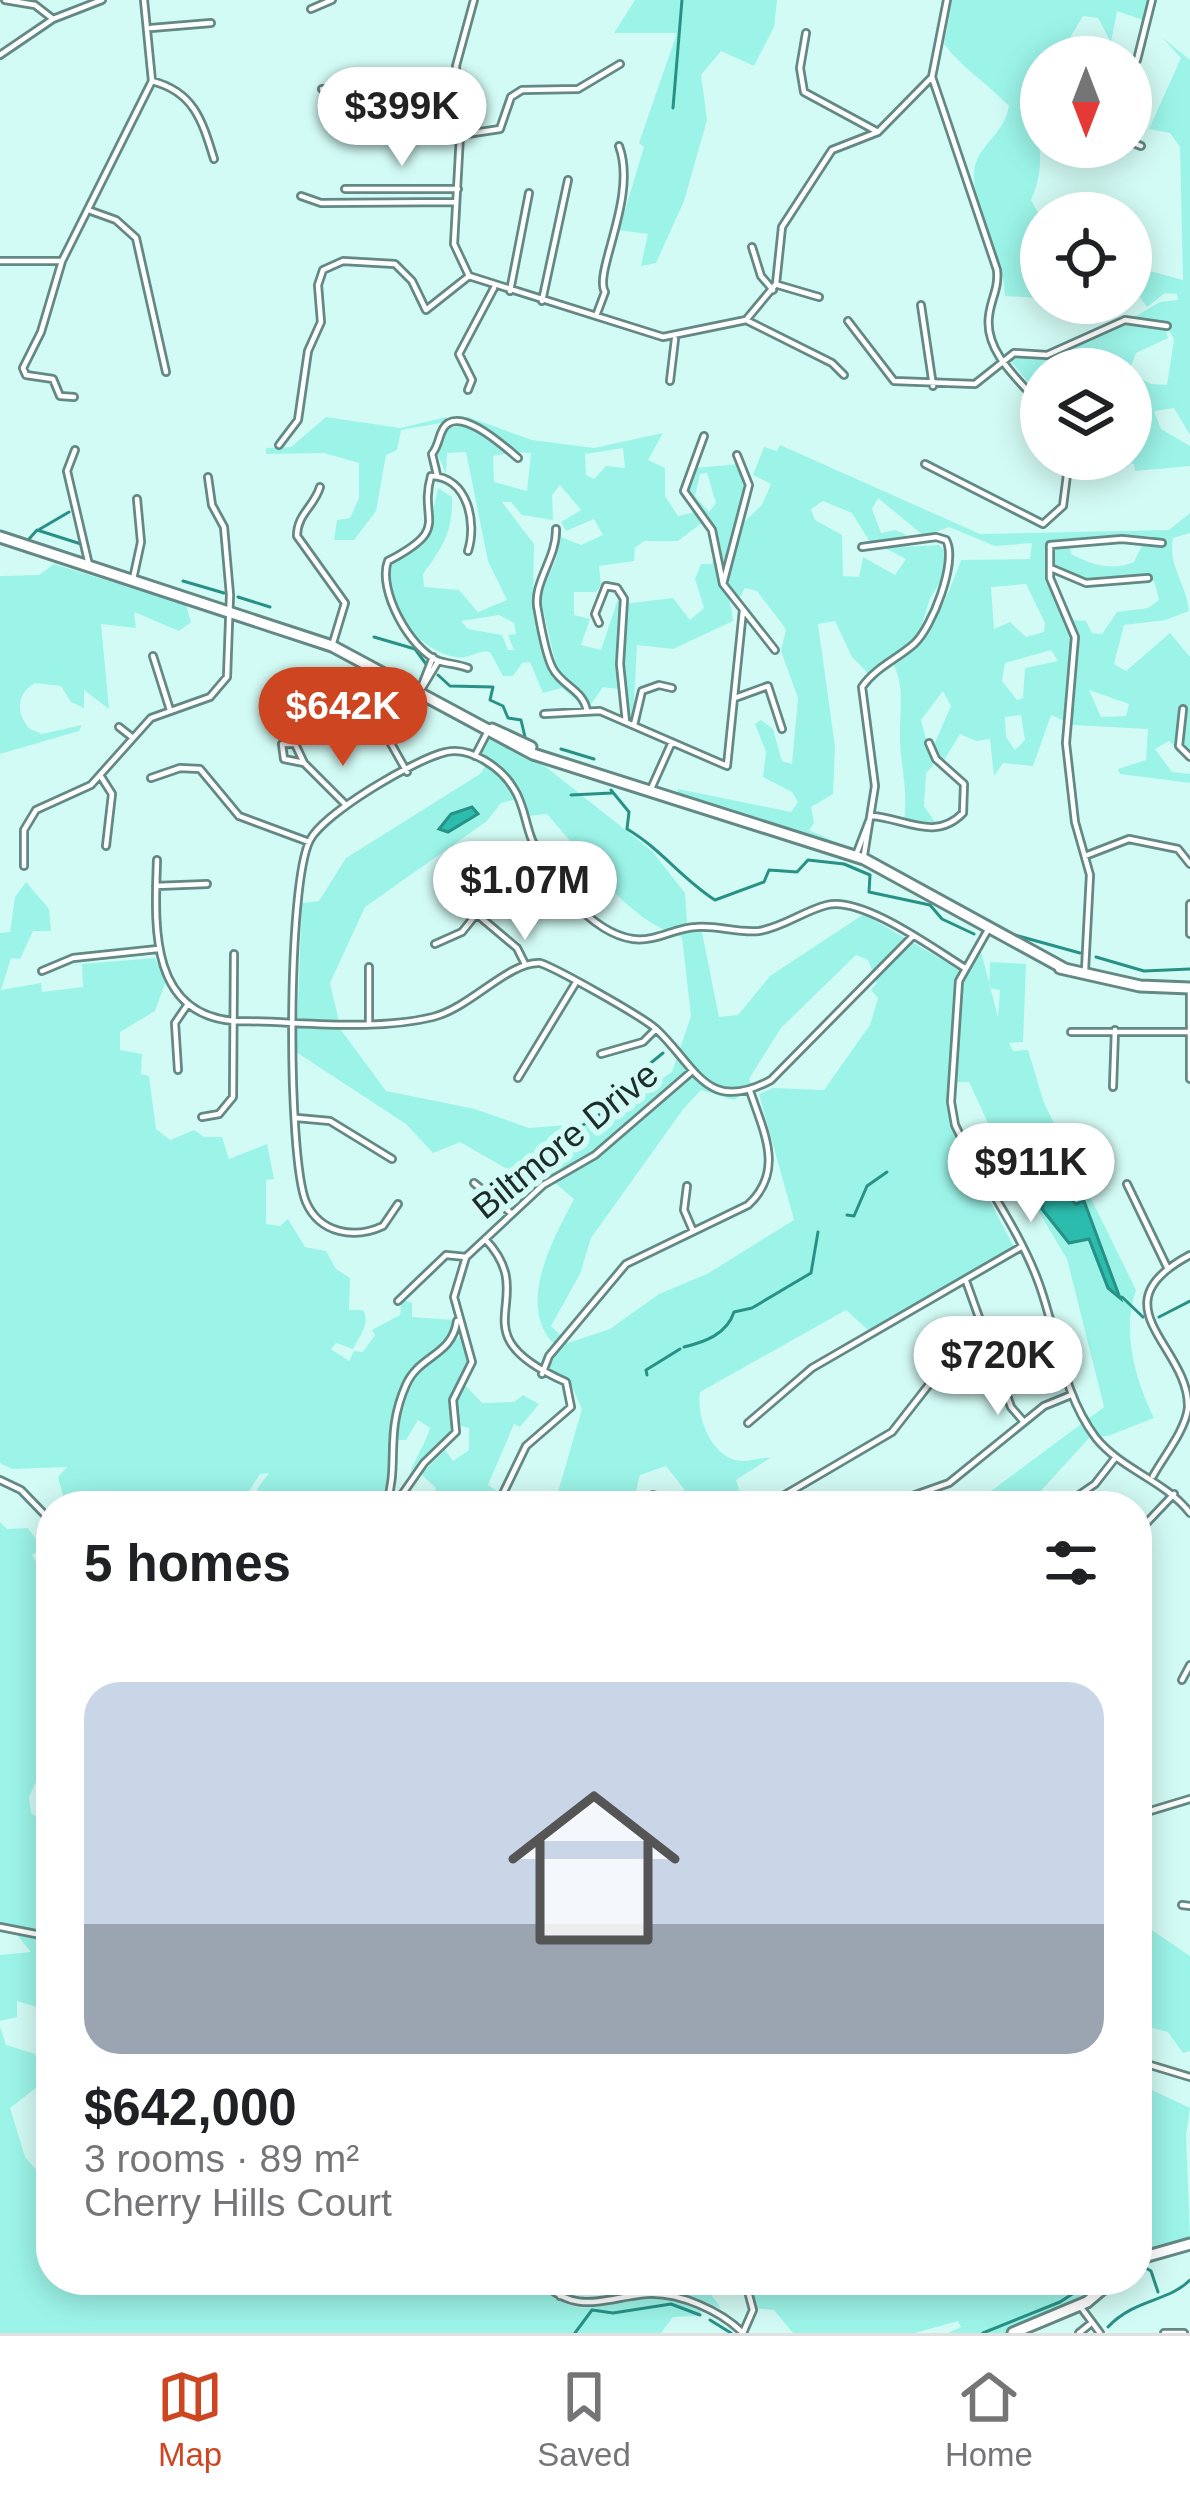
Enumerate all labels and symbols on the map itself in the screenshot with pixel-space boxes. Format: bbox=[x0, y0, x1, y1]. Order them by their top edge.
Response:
north arrow bbox=[1020, 36, 1152, 168]
pin: $399K bbox=[318, 67, 486, 169]
pin: $642K bbox=[259, 667, 427, 769]
pin: $1.07M bbox=[427, 841, 623, 943]
street label: Biltmore Drive bbox=[464, 1053, 666, 1227]
pin: $911K bbox=[947, 1123, 1115, 1225]
pin: $720K bbox=[914, 1316, 1082, 1418]

